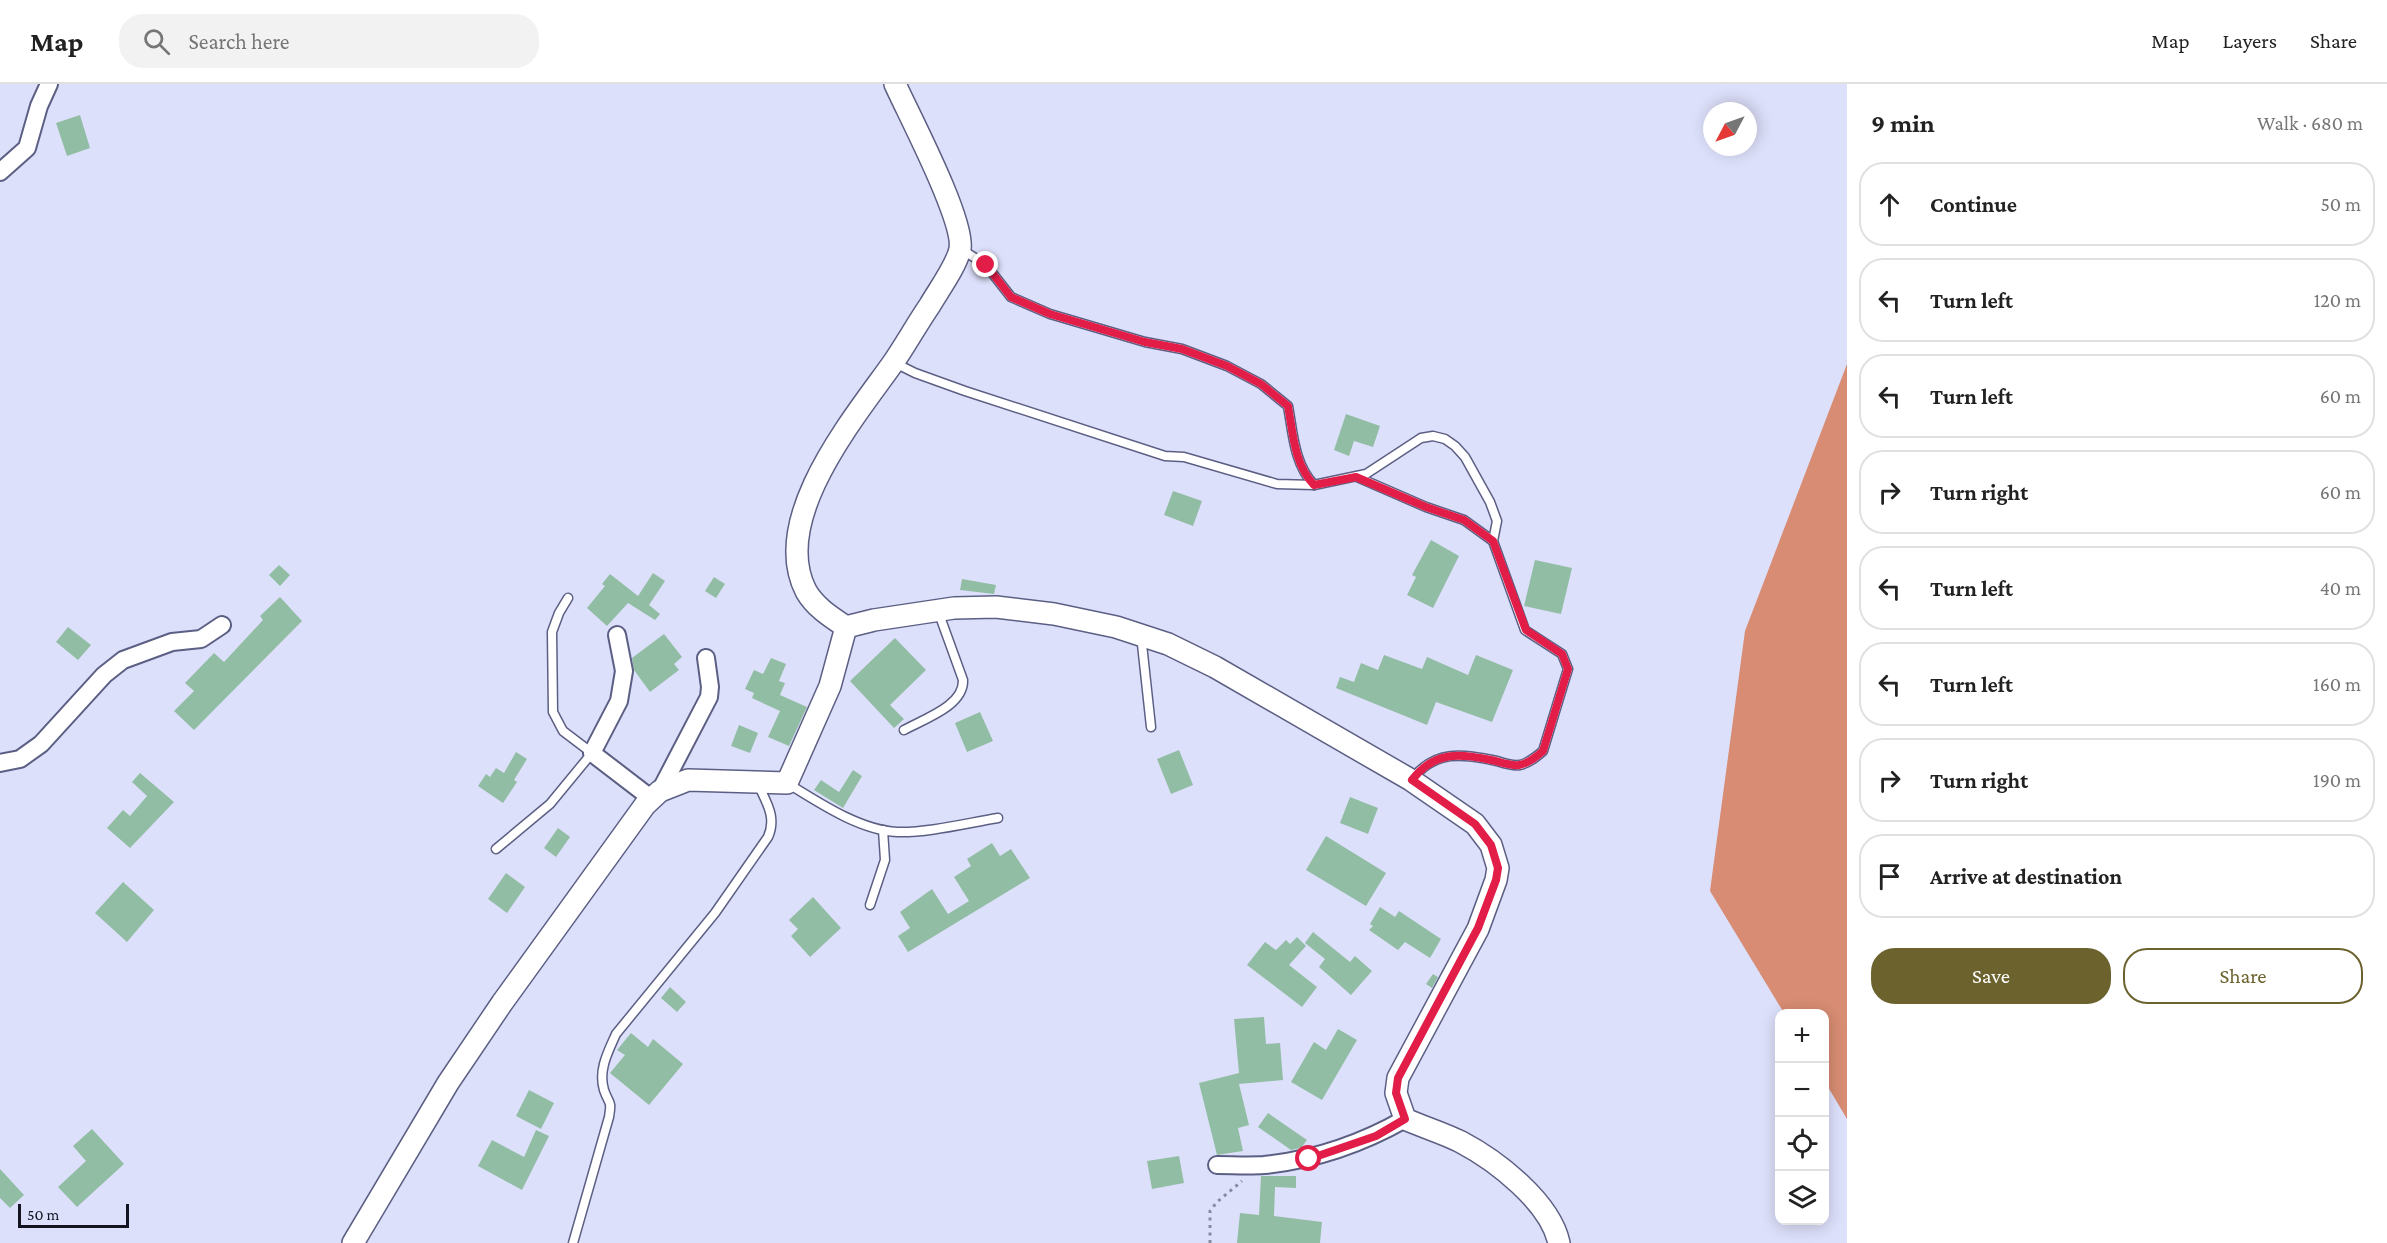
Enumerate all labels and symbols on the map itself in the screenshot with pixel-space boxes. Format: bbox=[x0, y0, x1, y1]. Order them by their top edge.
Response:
north arrow bbox=[1703, 102, 1757, 156]
route end bbox=[972, 251, 998, 277]
route start bbox=[1295, 1145, 1321, 1171]
scale bar bbox=[18, 1201, 129, 1228]

